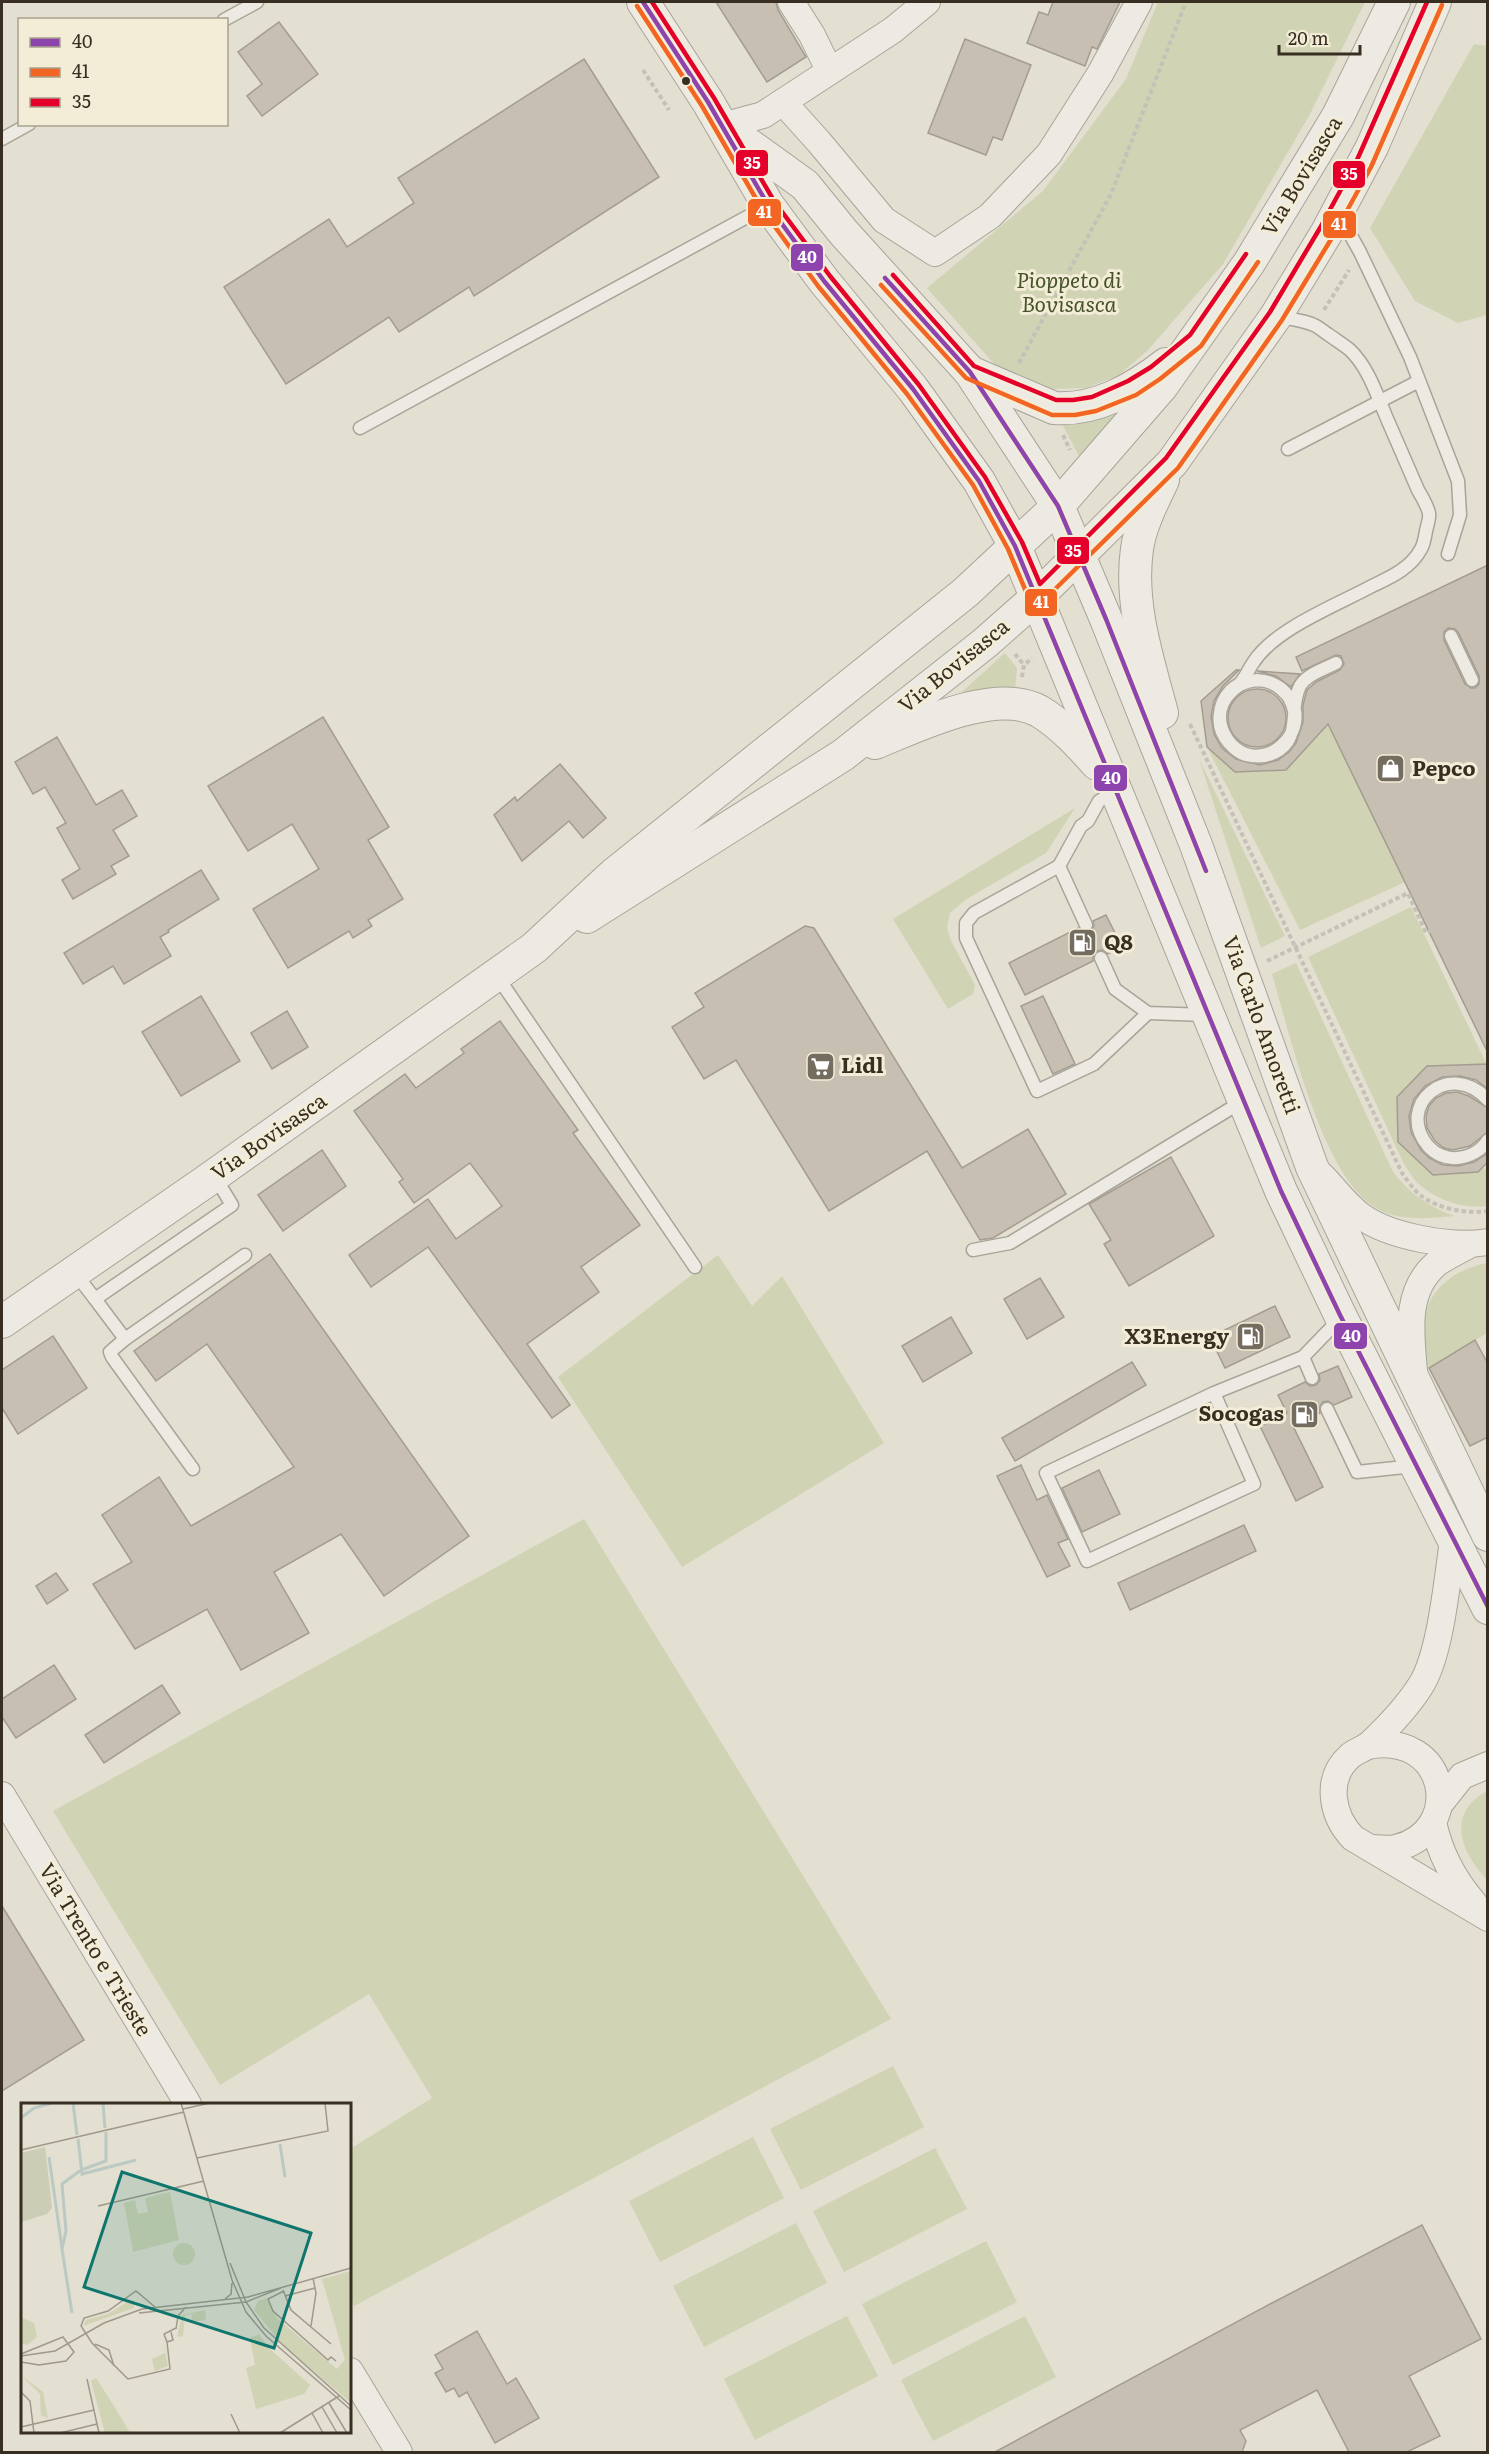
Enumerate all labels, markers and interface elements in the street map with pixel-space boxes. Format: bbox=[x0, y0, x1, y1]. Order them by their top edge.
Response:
legend bbox=[18, 18, 228, 126]
scale bar bbox=[1279, 18, 1360, 56]
text: 20 m bbox=[1288, 24, 1329, 51]
text: 40 bbox=[72, 27, 92, 54]
text: 41 bbox=[72, 57, 89, 84]
unlabelled marker bbox=[680, 75, 692, 87]
text: 35 bbox=[72, 87, 91, 114]
street label: Via Bovisasca bbox=[1252, 108, 1348, 241]
line badge: 35 bbox=[735, 149, 769, 177]
text: 35 bbox=[743, 150, 761, 174]
line badge: 35 bbox=[1332, 160, 1366, 189]
text: 35 bbox=[1340, 161, 1358, 185]
line badge: 41 bbox=[747, 198, 782, 227]
text: 41 bbox=[756, 199, 773, 223]
line badge: 41 bbox=[1322, 210, 1357, 239]
text: 41 bbox=[1331, 211, 1348, 235]
line badge: 40 bbox=[790, 243, 824, 272]
text: 40 bbox=[797, 244, 817, 268]
park label: Pioppeto di Bovisasca bbox=[1016, 263, 1122, 318]
line badge: 35 bbox=[1056, 536, 1090, 565]
text: 35 bbox=[1064, 538, 1082, 562]
line badge: 41 bbox=[1024, 588, 1058, 617]
text: 41 bbox=[1033, 589, 1050, 613]
street label: Via Bovisasca bbox=[890, 609, 1015, 719]
place label: Pepco bbox=[1412, 751, 1476, 782]
shop icon: Pepco bbox=[1375, 753, 1407, 785]
line badge: 40 bbox=[1093, 764, 1128, 792]
text: 40 bbox=[1101, 765, 1121, 789]
place label: Q8 bbox=[1104, 925, 1133, 956]
fuel station icon: Q8 bbox=[1067, 927, 1099, 959]
street label: Via Carlo Amoretti bbox=[1217, 931, 1310, 1118]
place label: Lidl bbox=[841, 1048, 884, 1079]
supermarket icon: Lidl bbox=[804, 1050, 836, 1082]
street label: Via Bovisasca bbox=[203, 1083, 332, 1186]
place label: X3Energy bbox=[1124, 1319, 1229, 1350]
fuel station icon: X3Energy bbox=[1234, 1321, 1266, 1353]
line badge: 40 bbox=[1333, 1322, 1368, 1350]
text: 40 bbox=[1341, 1323, 1361, 1347]
place label: Socogas bbox=[1198, 1396, 1284, 1427]
fuel station icon: Socogas bbox=[1289, 1398, 1321, 1430]
street label: Via Trento e Trieste bbox=[33, 1856, 161, 2041]
inset map bbox=[21, 2103, 351, 2433]

